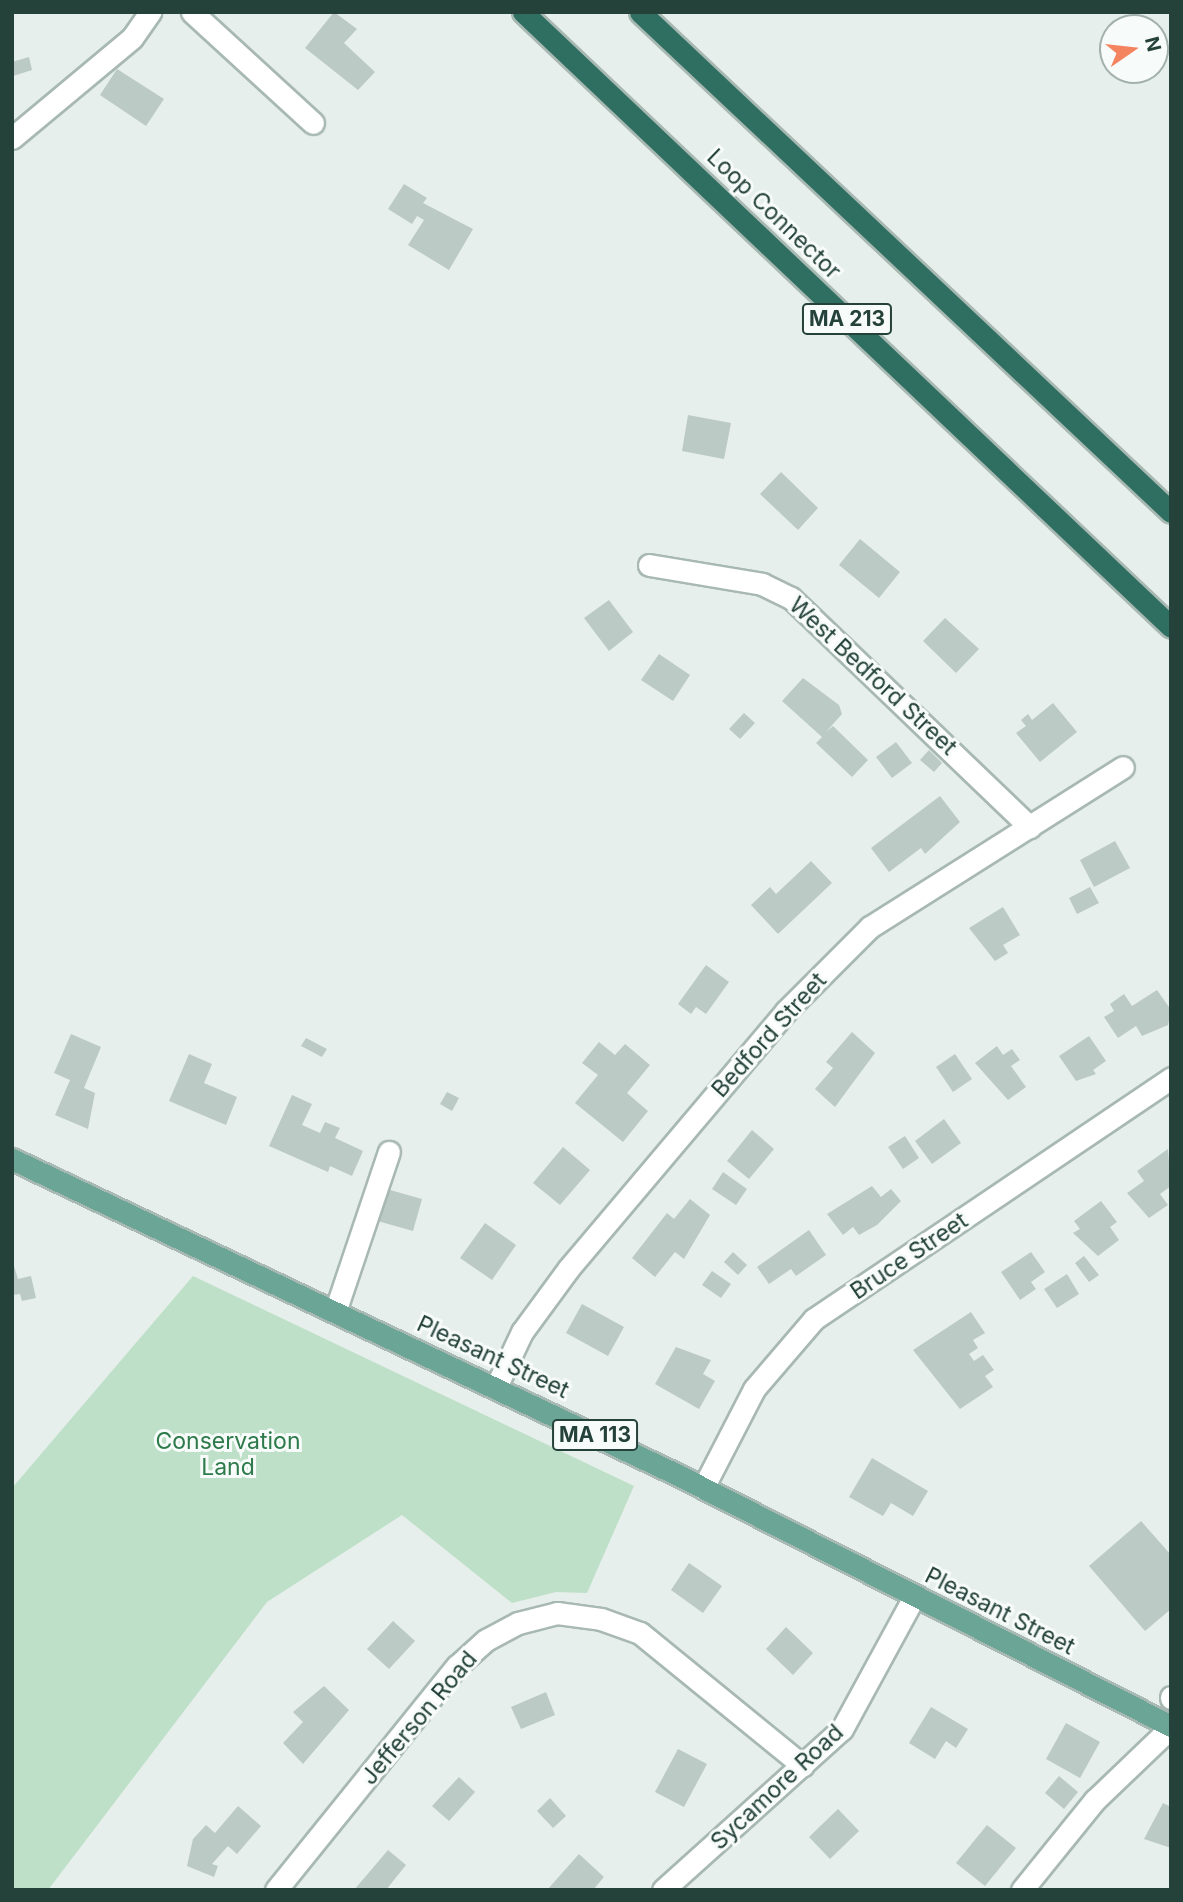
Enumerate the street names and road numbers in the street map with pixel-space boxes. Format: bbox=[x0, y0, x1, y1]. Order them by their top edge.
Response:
street label: Loop Connector bbox=[701, 143, 847, 285]
road number: MA 213 bbox=[802, 302, 892, 336]
street label: West Bedford Street bbox=[784, 591, 962, 761]
street label: Bedford Street bbox=[706, 967, 832, 1103]
street label: Bruce Street bbox=[845, 1207, 973, 1305]
street label: Pleasant Street bbox=[413, 1310, 573, 1404]
road number: MA 113 bbox=[551, 1418, 639, 1452]
street label: Pleasant Street bbox=[921, 1561, 1079, 1661]
street label: Jefferson Road bbox=[355, 1646, 483, 1790]
street label: Sycamore Road bbox=[705, 1719, 849, 1855]

